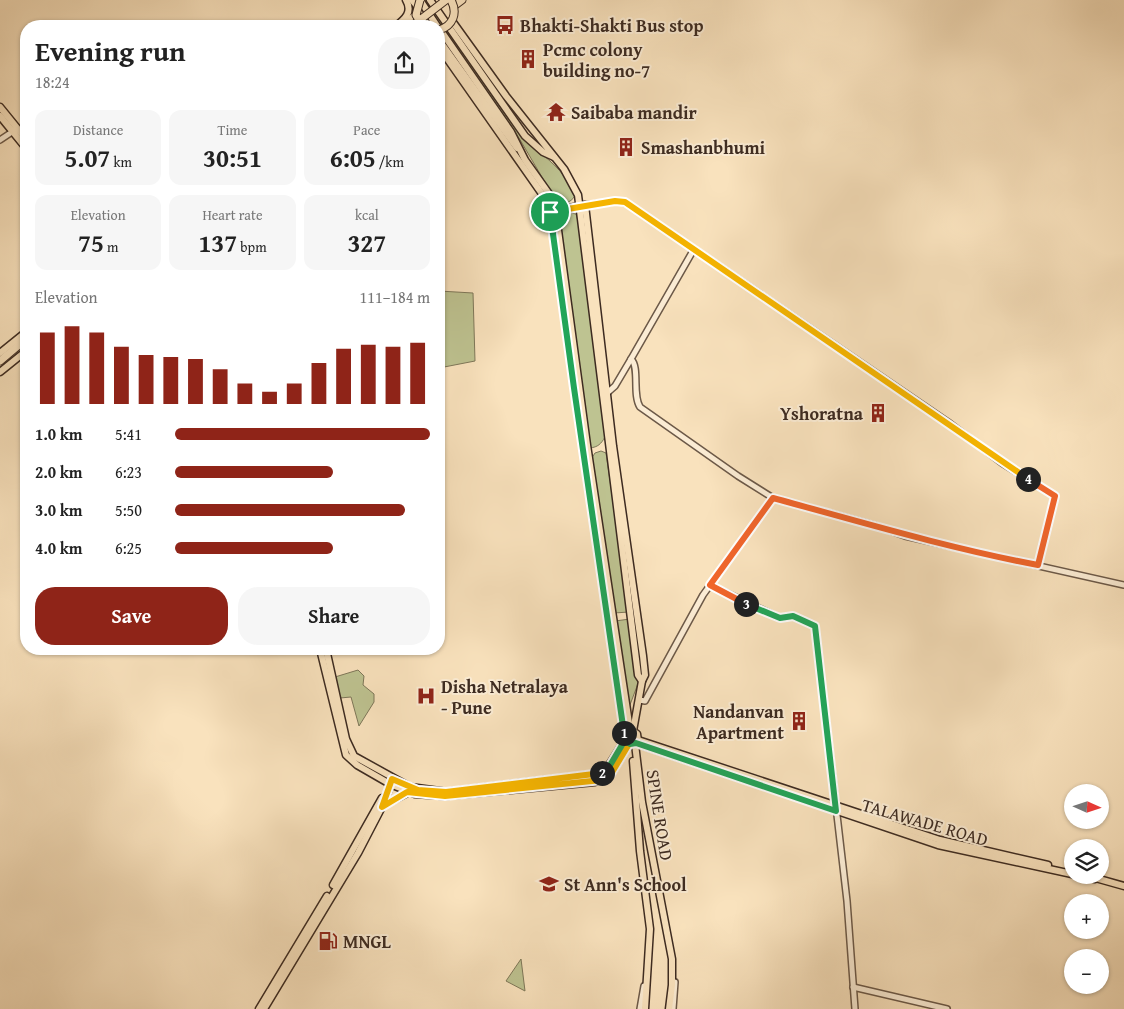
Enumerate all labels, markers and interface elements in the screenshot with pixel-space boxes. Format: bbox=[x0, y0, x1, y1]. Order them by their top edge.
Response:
place label: Bhakti-Shakti Bus stop bbox=[520, 12, 704, 39]
bus stop icon: Bhakti-Shakti Bus stop bbox=[494, 14, 516, 36]
text: Evening run bbox=[35, 30, 186, 71]
place label: Pcmc colony building no-7 bbox=[543, 36, 650, 84]
button: share bbox=[378, 37, 430, 89]
building icon: Pcmc colony building no-7 bbox=[517, 48, 539, 70]
text: 18:24 bbox=[35, 70, 70, 94]
place label: Saibaba mandir bbox=[571, 99, 698, 126]
temple icon: Saibaba mandir bbox=[545, 101, 567, 123]
text: Distance bbox=[73, 120, 123, 140]
text: Time bbox=[218, 120, 247, 140]
text: Pace bbox=[353, 120, 380, 140]
place label: Smashanbhumi bbox=[641, 134, 766, 161]
building icon: Smashanbhumi bbox=[615, 136, 637, 158]
text: 5.07 bbox=[64, 140, 110, 176]
text: 30:51 bbox=[203, 140, 262, 176]
text: 6:05 bbox=[330, 140, 376, 176]
text: km bbox=[110, 152, 132, 172]
text: /km bbox=[376, 152, 404, 172]
pin bbox=[529, 191, 571, 233]
icon: arrive bbox=[536, 198, 564, 226]
text: Elevation bbox=[71, 205, 126, 225]
text: Heart rate bbox=[202, 205, 263, 225]
text: kcal bbox=[355, 205, 379, 225]
text: 75 bbox=[78, 225, 104, 261]
text: 137 bbox=[198, 225, 237, 261]
text: 327 bbox=[347, 225, 386, 261]
text: m bbox=[104, 237, 118, 257]
text: bpm bbox=[237, 237, 267, 257]
text: Elevation bbox=[35, 285, 98, 309]
text: 111–184 m bbox=[360, 285, 430, 309]
place label: Yshoratna bbox=[780, 400, 864, 427]
building icon: Yshoratna bbox=[867, 402, 889, 424]
text: 1.0 km bbox=[35, 422, 82, 446]
text: 5:41 bbox=[115, 422, 142, 446]
text: 2.0 km bbox=[35, 460, 82, 484]
text: 6:23 bbox=[115, 460, 142, 484]
pin: 4 bbox=[1016, 466, 1040, 492]
text: 4 bbox=[1025, 469, 1032, 489]
text: 3.0 km bbox=[35, 498, 82, 522]
text: 5:50 bbox=[115, 498, 142, 522]
text: 4.0 km bbox=[35, 536, 82, 560]
text: 6:25 bbox=[115, 536, 142, 560]
button: Save bbox=[35, 587, 228, 645]
button: Share bbox=[238, 587, 430, 645]
pin: 3 bbox=[734, 592, 758, 616]
text: 3 bbox=[743, 594, 750, 614]
place label: Disha Netralaya - Pune bbox=[441, 673, 569, 721]
hospital icon: Disha Netralaya - Pune bbox=[415, 685, 437, 707]
place label: Nandanvan Apartment bbox=[693, 698, 784, 746]
building icon: Nandanvan Apartment bbox=[788, 710, 810, 732]
pin: 1 bbox=[612, 720, 636, 746]
text: 1 bbox=[621, 723, 628, 743]
pin: 2 bbox=[590, 760, 614, 786]
text: 2 bbox=[599, 763, 606, 783]
street label: SPINE ROAD bbox=[640, 768, 680, 862]
north arrow bbox=[1064, 784, 1109, 829]
map controls bbox=[1064, 784, 1109, 994]
street label: TALAWADE ROAD bbox=[859, 791, 991, 853]
button: layers bbox=[1064, 839, 1109, 884]
place label: St Ann's School bbox=[564, 871, 687, 898]
school or university icon: St Ann's School bbox=[538, 873, 560, 895]
button: + bbox=[1064, 894, 1109, 939]
place label: MNGL bbox=[343, 928, 391, 955]
fuel station icon: MNGL bbox=[317, 930, 339, 952]
button: − bbox=[1064, 949, 1109, 994]

